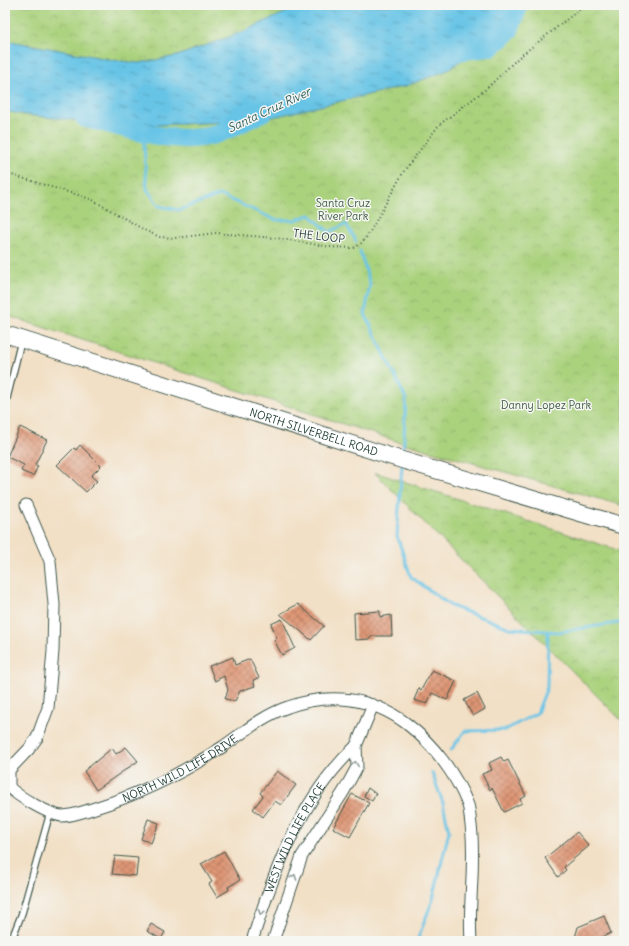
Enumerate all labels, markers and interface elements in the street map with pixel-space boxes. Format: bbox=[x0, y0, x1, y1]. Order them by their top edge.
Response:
water label: Santa Cruz River bbox=[225, 83, 315, 135]
park label: Santa Cruz River Park bbox=[316, 196, 370, 223]
street label: THE LOOP bbox=[292, 226, 346, 246]
park label: Danny Lopez Park bbox=[501, 398, 592, 412]
street label: NORTH SILVERBELL ROAD bbox=[248, 405, 380, 459]
street label: NORTH WILD LIFE DRIVE bbox=[120, 732, 240, 805]
one-way arrow bbox=[351, 761, 360, 768]
street label: WEST WILD LIFE PLACE bbox=[262, 780, 328, 895]
one-way arrow bbox=[289, 874, 297, 881]
one-way arrow bbox=[257, 908, 266, 915]

